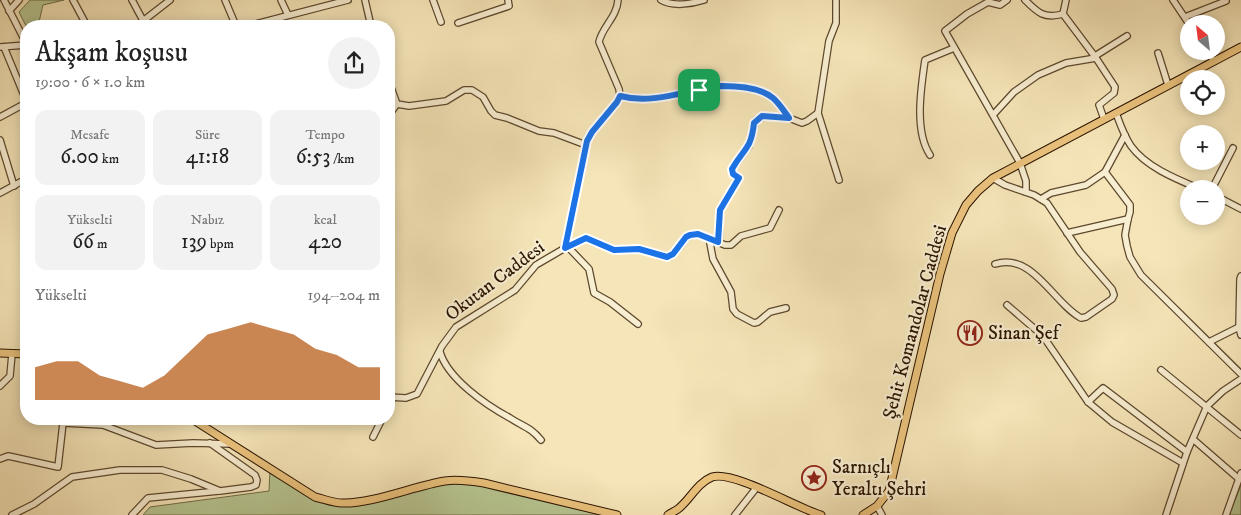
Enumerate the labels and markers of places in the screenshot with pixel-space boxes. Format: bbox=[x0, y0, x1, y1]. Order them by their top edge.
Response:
pin bbox=[678, 69, 720, 111]
restaurant icon: Sinan Şef bbox=[957, 320, 983, 346]
place label: Sinan Şef bbox=[988, 322, 1062, 345]
place label: Sarnıçlı Yeraltı Şehri bbox=[832, 456, 926, 501]
place icon: Sarnıçlı Yeraltı Şehri bbox=[801, 465, 827, 491]

